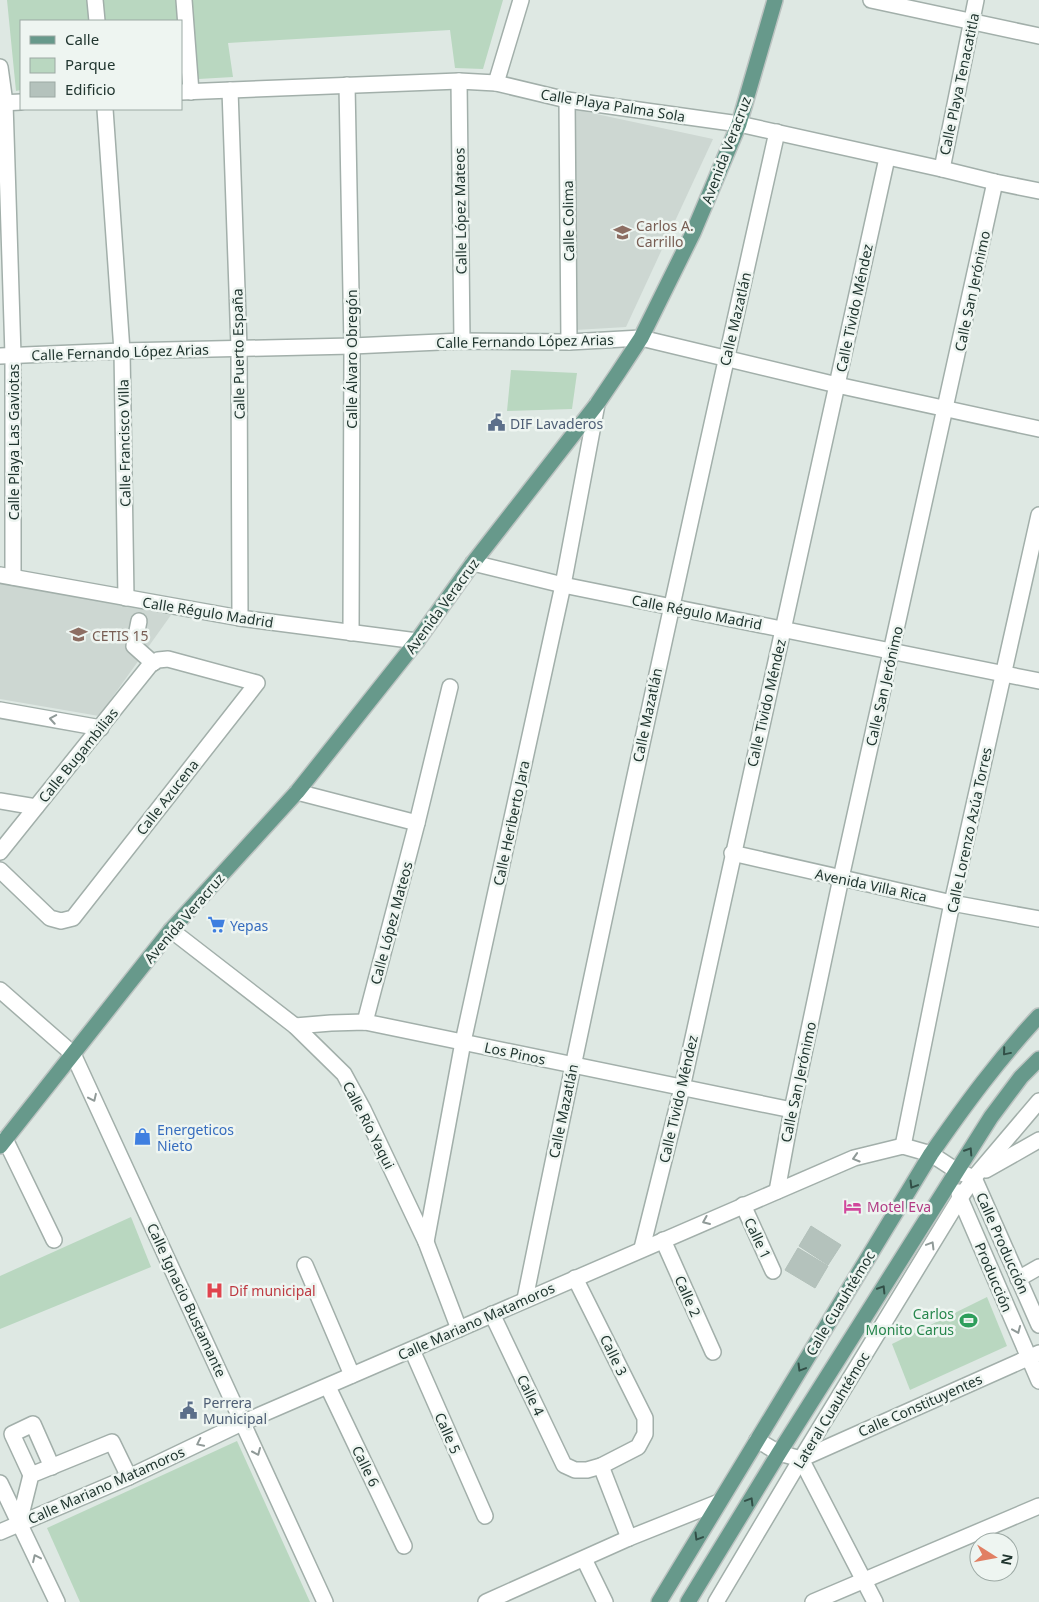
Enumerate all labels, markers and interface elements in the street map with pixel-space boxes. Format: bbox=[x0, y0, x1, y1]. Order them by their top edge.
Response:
street label: Calle Playa Tenacatitla bbox=[935, 11, 983, 157]
legend bbox=[20, 20, 182, 110]
text: Calle bbox=[65, 29, 99, 49]
text: Parque bbox=[65, 54, 115, 74]
text: Edificio bbox=[65, 79, 116, 99]
street label: Calle Playa Palma Sola bbox=[539, 84, 687, 126]
street label: Avenida Veracruz bbox=[697, 93, 755, 206]
street label: Calle López Mateos bbox=[449, 147, 471, 274]
street label: Calle Colima bbox=[558, 180, 578, 262]
place label: Carlos A. Carrillo bbox=[636, 216, 694, 251]
school or university icon: Carlos A. Carrillo bbox=[612, 223, 632, 243]
street label: Calle San Jerónimo bbox=[950, 229, 994, 353]
street label: Calle Tivido Méndez bbox=[831, 242, 877, 374]
street label: Calle Mazatlán bbox=[715, 270, 755, 368]
street label: Calle Puerto España bbox=[227, 288, 249, 420]
street label: Calle Álvaro Obregón bbox=[342, 289, 361, 429]
street label: Calle Fernando López Arias bbox=[436, 330, 614, 352]
street label: Calle Fernando López Arias bbox=[31, 339, 209, 365]
street label: Calle Playa Las Gaviotas bbox=[4, 363, 23, 520]
street label: Calle Francisco Villa bbox=[113, 379, 135, 507]
public building icon: DIF Lavaderos bbox=[486, 413, 506, 433]
place label: DIF Lavaderos bbox=[510, 414, 604, 433]
street label: Avenida Veracruz bbox=[401, 554, 483, 657]
street label: Calle Régulo Madrid bbox=[630, 590, 764, 634]
street label: Calle Régulo Madrid bbox=[141, 592, 275, 632]
street label: Calle San Jerónimo bbox=[861, 624, 907, 748]
school or university icon: CETIS 15 bbox=[68, 625, 88, 645]
place label: CETIS 15 bbox=[92, 626, 149, 645]
street label: Calle Tivido Méndez bbox=[742, 637, 790, 769]
street label: Calle Mazatlán bbox=[628, 666, 666, 764]
street label: Calle Bugambilias bbox=[34, 703, 122, 806]
one-way arrow bbox=[48, 715, 57, 725]
street label: Calle Lorenzo Azúa Torres bbox=[942, 745, 996, 915]
street label: Calle Azucena bbox=[132, 755, 202, 839]
street label: Calle Heriberto Jara bbox=[488, 759, 534, 887]
street label: Calle López Mateos bbox=[365, 859, 417, 987]
street label: Avenida Villa Rica bbox=[813, 864, 929, 906]
street label: Avenida Veracruz bbox=[140, 869, 229, 967]
supermarket icon: Yepas bbox=[206, 915, 226, 935]
place label: Yepas bbox=[230, 916, 269, 935]
street label: Calle San Jerónimo bbox=[776, 1020, 820, 1144]
street label: Calle Tivido Méndez bbox=[654, 1033, 702, 1165]
street label: Los Pinos bbox=[483, 1037, 548, 1069]
one-way arrow bbox=[1003, 1047, 1012, 1056]
street label: Calle Mazatlán bbox=[544, 1062, 582, 1160]
street label: Calle Río Yaqui bbox=[339, 1078, 399, 1172]
one-way arrow bbox=[87, 1093, 98, 1102]
place label: Energeticos Nieto bbox=[157, 1120, 234, 1155]
shop icon: Energeticos Nieto bbox=[133, 1127, 153, 1147]
one-way arrow bbox=[963, 1148, 972, 1157]
one-way arrow bbox=[852, 1153, 861, 1163]
one-way arrow bbox=[909, 1179, 919, 1188]
street label: Calle Producción bbox=[973, 1190, 1033, 1296]
hotel icon: Motel Eva bbox=[843, 1196, 863, 1216]
place label: Motel Eva bbox=[867, 1197, 931, 1216]
street label: Calle 1 bbox=[740, 1214, 776, 1262]
one-way arrow bbox=[702, 1215, 711, 1225]
street label: Calle Ignacio Bustamante bbox=[143, 1220, 231, 1380]
street label: Producción bbox=[972, 1240, 1016, 1314]
one-way arrow bbox=[924, 1242, 934, 1251]
street label: Calle Cuauhtémoc bbox=[801, 1247, 879, 1359]
street label: Calle 2 bbox=[670, 1272, 706, 1320]
street label: Calle Mariano Matamoros bbox=[395, 1278, 558, 1364]
hospital icon: Dif municipal bbox=[205, 1280, 225, 1300]
place label: Dif municipal bbox=[229, 1281, 316, 1300]
one-way arrow bbox=[876, 1285, 886, 1294]
place label: Carlos Monito Carus bbox=[866, 1304, 954, 1339]
sports icon: Carlos Monito Carus bbox=[958, 1311, 978, 1331]
one-way arrow bbox=[1010, 1325, 1021, 1334]
street label: Calle 3 bbox=[596, 1331, 632, 1379]
street label: Lateral Cuauhtémoc bbox=[789, 1348, 873, 1472]
one-way arrow bbox=[797, 1363, 807, 1372]
street label: Calle Constituyentes bbox=[855, 1369, 985, 1441]
street label: Calle 4 bbox=[513, 1371, 549, 1419]
place label: Perrera Municipal bbox=[203, 1393, 267, 1428]
public building icon: Perrera Municipal bbox=[179, 1400, 199, 1420]
street label: Calle 5 bbox=[430, 1409, 466, 1457]
one-way arrow bbox=[196, 1437, 205, 1447]
street label: Calle Mariano Matamoros bbox=[25, 1442, 188, 1528]
street label: Calle 6 bbox=[348, 1442, 384, 1490]
one-way arrow bbox=[251, 1447, 262, 1456]
one-way arrow bbox=[744, 1497, 753, 1506]
one-way arrow bbox=[694, 1532, 704, 1541]
north arrow bbox=[969, 1532, 1019, 1582]
text: N bbox=[997, 1552, 1018, 1567]
one-way arrow bbox=[32, 1554, 42, 1563]

